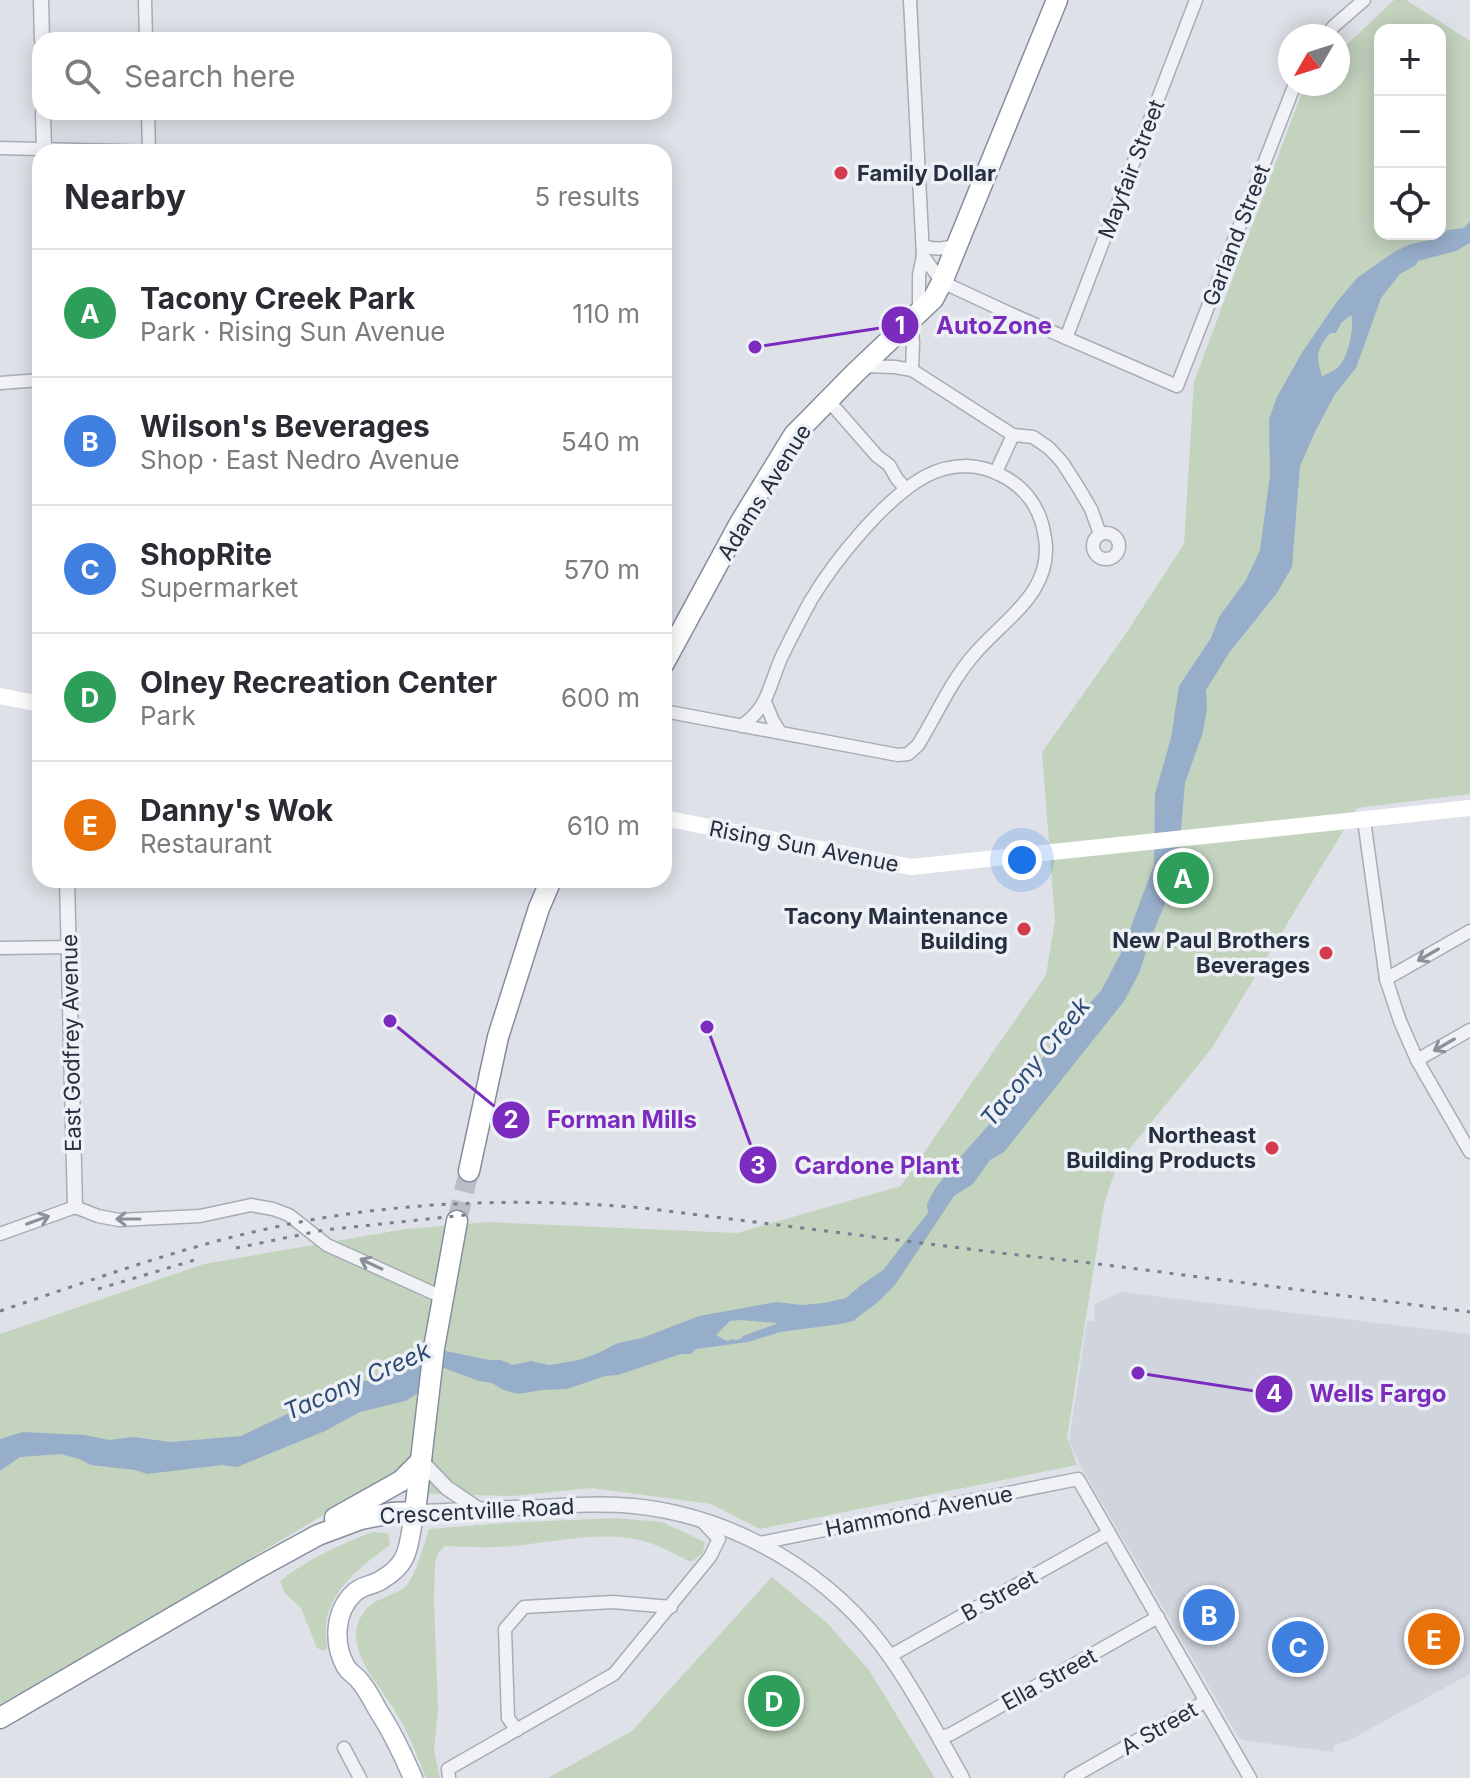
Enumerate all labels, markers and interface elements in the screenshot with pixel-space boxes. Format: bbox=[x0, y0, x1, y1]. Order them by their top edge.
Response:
north arrow bbox=[1278, 24, 1350, 96]
map controls bbox=[1374, 24, 1446, 240]
button: + bbox=[1374, 24, 1446, 96]
search box bbox=[32, 32, 672, 120]
icon: search bbox=[60, 54, 104, 98]
text: Search here bbox=[124, 58, 296, 94]
street label: Mayfair Street bbox=[1093, 96, 1169, 242]
button: − bbox=[1374, 96, 1446, 168]
place label: Family Dollar bbox=[857, 160, 996, 186]
street label: Garland Street bbox=[1197, 160, 1275, 310]
marker: Family Dollar bbox=[832, 164, 850, 182]
button: locate bbox=[1374, 168, 1446, 240]
text: Nearby bbox=[64, 176, 186, 217]
text: 5 results bbox=[535, 181, 640, 212]
text: Tacony Creek Park bbox=[140, 280, 415, 316]
text: A bbox=[80, 298, 100, 329]
text: 110 m bbox=[572, 298, 640, 329]
callout: AutoZone bbox=[880, 301, 1068, 349]
text: 1 bbox=[895, 311, 905, 340]
text: AutoZone bbox=[936, 311, 1052, 340]
text: Park · Rising Sun Avenue bbox=[140, 316, 446, 347]
text: Wilson's Beverages bbox=[140, 408, 430, 444]
street label: Adams Avenue bbox=[712, 419, 816, 565]
text: B bbox=[81, 426, 99, 457]
text: 540 m bbox=[561, 426, 640, 457]
text: Shop · East Nedro Avenue bbox=[140, 444, 460, 475]
text: ShopRite bbox=[140, 536, 272, 572]
text: C bbox=[80, 554, 100, 585]
text: 570 m bbox=[563, 554, 640, 585]
text: Supermarket bbox=[140, 572, 298, 603]
text: Olney Recreation Center bbox=[140, 664, 497, 700]
text: D bbox=[81, 682, 99, 713]
text: 600 m bbox=[561, 682, 640, 713]
text: Park bbox=[140, 700, 196, 731]
text: Danny's Wok bbox=[140, 792, 333, 828]
text: E bbox=[82, 810, 98, 841]
text: 610 m bbox=[567, 810, 640, 841]
street label: Rising Sun Avenue bbox=[707, 815, 901, 877]
text: Restaurant bbox=[140, 828, 272, 859]
your location bbox=[1002, 840, 1042, 880]
pin: A bbox=[1157, 848, 1209, 908]
place label: Tacony Maintenance Building bbox=[784, 903, 1008, 954]
marker: Tacony Maintenance Building bbox=[1015, 920, 1033, 938]
place label: New Paul Brothers Beverages bbox=[1112, 927, 1310, 978]
street label: East Godfrey Avenue bbox=[56, 934, 86, 1152]
marker: New Paul Brothers Beverages bbox=[1317, 944, 1335, 962]
one-way arrow bbox=[1417, 947, 1440, 963]
water label: Tacony Creek bbox=[974, 991, 1096, 1132]
one-way arrow bbox=[1433, 1037, 1456, 1053]
callout: Forman Mills bbox=[491, 1096, 712, 1144]
text: 2 bbox=[503, 1105, 519, 1134]
text: Forman Mills bbox=[547, 1105, 697, 1134]
place label: Northeast Building Products bbox=[1066, 1122, 1256, 1173]
marker: Northeast Building Products bbox=[1263, 1139, 1281, 1157]
callout: Cardone Plant bbox=[738, 1141, 976, 1189]
text: 3 bbox=[750, 1151, 766, 1180]
text: Cardone Plant bbox=[794, 1151, 960, 1180]
one-way arrow bbox=[115, 1211, 142, 1227]
one-way arrow bbox=[25, 1212, 50, 1227]
one-way arrow bbox=[359, 1256, 384, 1271]
water label: Tacony Creek bbox=[279, 1335, 436, 1426]
callout: Wells Fargo bbox=[1254, 1370, 1463, 1418]
text: 4 bbox=[1266, 1379, 1282, 1408]
text: Wells Fargo bbox=[1310, 1379, 1446, 1408]
street label: Hammond Avenue bbox=[823, 1480, 1015, 1542]
street label: Crescentville Road bbox=[379, 1493, 575, 1529]
street label: B Street bbox=[957, 1564, 1041, 1626]
pin: B bbox=[1183, 1585, 1235, 1645]
pin: E bbox=[1408, 1609, 1460, 1669]
pin: C bbox=[1272, 1617, 1324, 1677]
street label: Ella Street bbox=[997, 1642, 1101, 1716]
pin: D bbox=[748, 1671, 800, 1731]
street label: A Street bbox=[1116, 1696, 1202, 1760]

